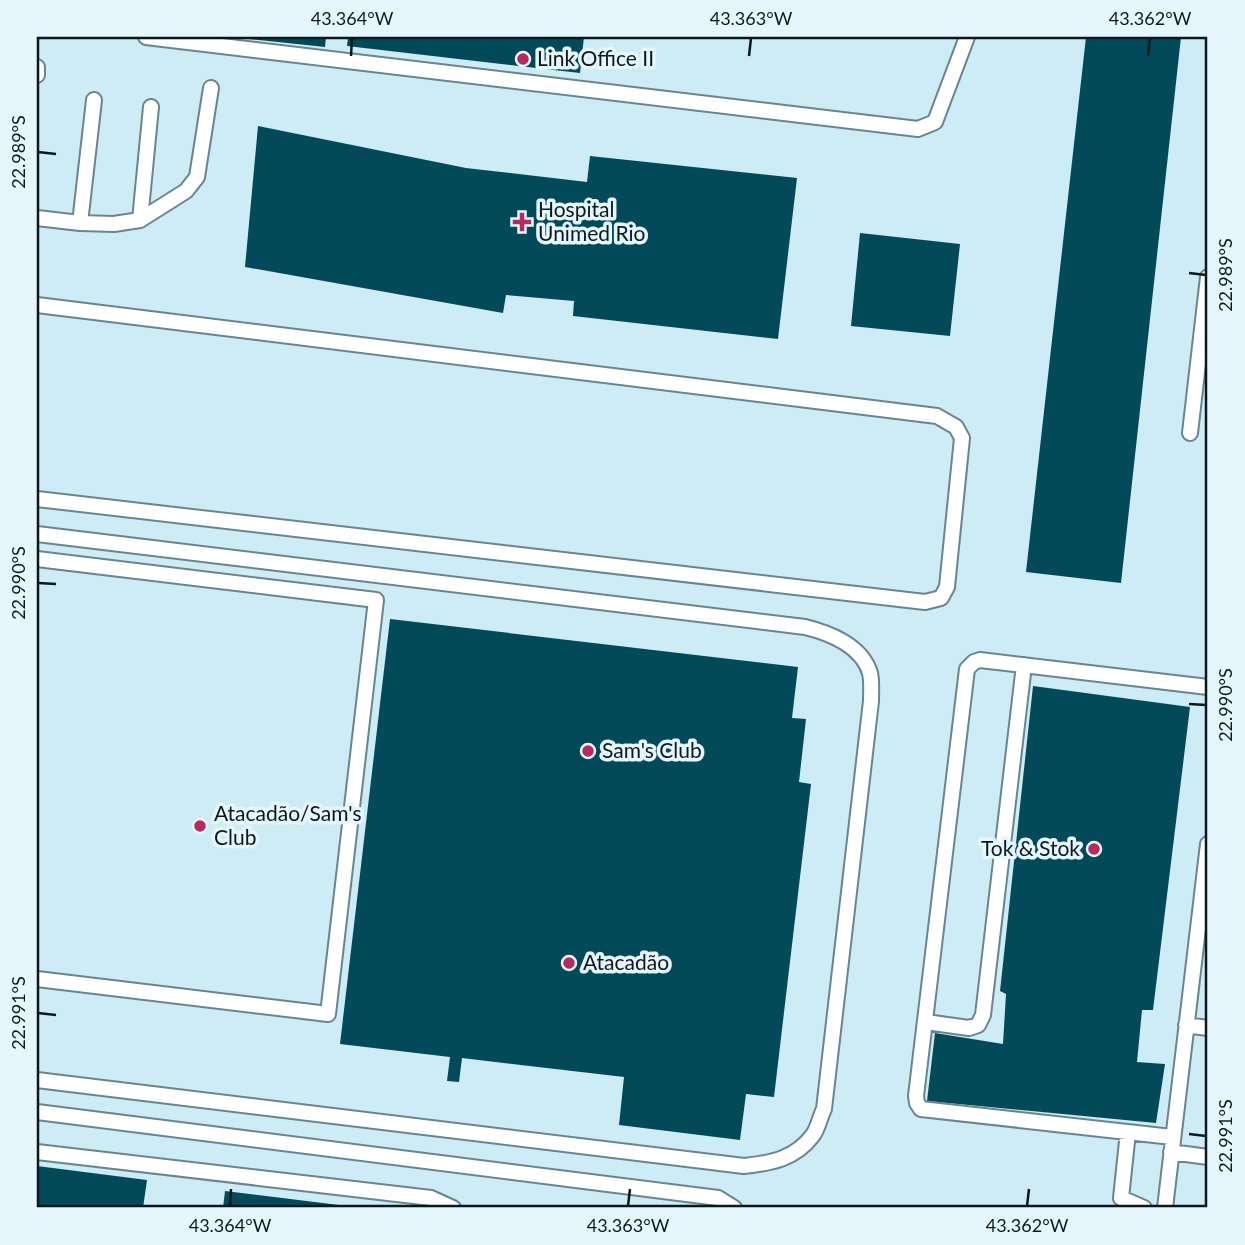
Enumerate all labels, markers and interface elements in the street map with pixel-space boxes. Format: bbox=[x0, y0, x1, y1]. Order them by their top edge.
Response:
text: 43.364°W bbox=[311, 7, 394, 29]
text: 43.363°W bbox=[710, 7, 793, 29]
text: 43.362°W bbox=[1109, 7, 1192, 29]
place label: Link Office II bbox=[537, 45, 654, 70]
marker: Link Office II bbox=[515, 51, 531, 67]
text: 22.989°S bbox=[7, 115, 29, 189]
place label: Hospital Unimed Rio bbox=[538, 196, 645, 245]
marker: Hospital Unimed Rio bbox=[512, 212, 532, 232]
text: 22.989°S bbox=[1214, 238, 1236, 312]
text: 22.990°S bbox=[7, 546, 29, 620]
text: 22.990°S bbox=[1214, 668, 1236, 742]
place label: Sam's Club bbox=[602, 737, 702, 762]
marker: Sam's Club bbox=[580, 743, 596, 759]
place label: Atacadão/Sam's Club bbox=[214, 800, 362, 849]
marker: Atacadão/Sam's Club bbox=[192, 818, 208, 834]
place label: Tok & Stok bbox=[981, 835, 1080, 860]
marker: Tok & Stok bbox=[1086, 841, 1102, 857]
place label: Atacadão bbox=[583, 949, 669, 974]
marker: Atacadão bbox=[561, 955, 577, 971]
text: 22.991°S bbox=[7, 976, 29, 1050]
text: 22.991°S bbox=[1214, 1099, 1236, 1173]
text: 43.364°W bbox=[189, 1214, 272, 1236]
text: 43.363°W bbox=[587, 1214, 670, 1236]
text: 43.362°W bbox=[986, 1214, 1069, 1236]

